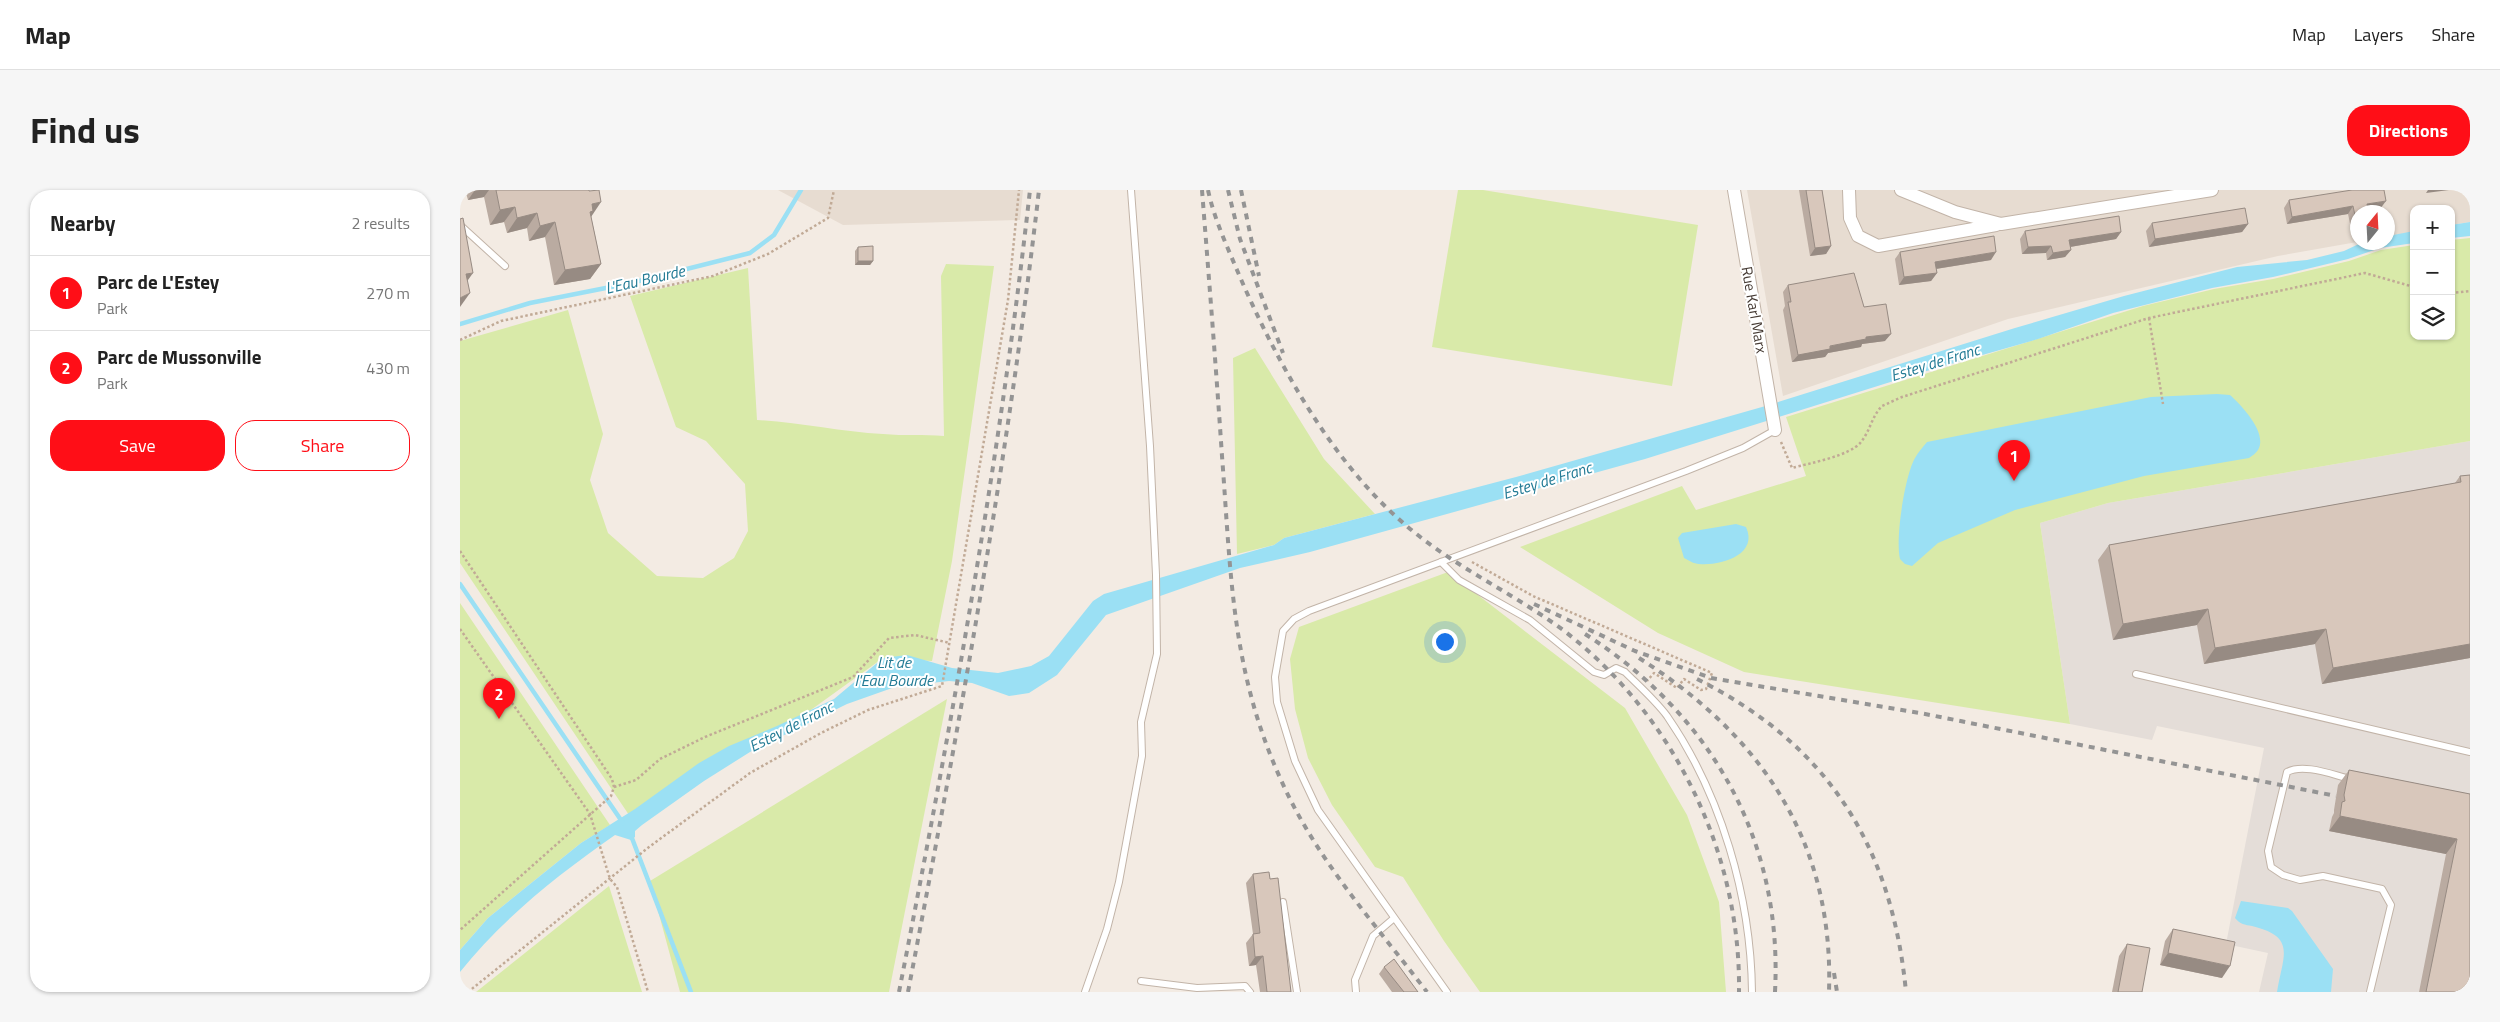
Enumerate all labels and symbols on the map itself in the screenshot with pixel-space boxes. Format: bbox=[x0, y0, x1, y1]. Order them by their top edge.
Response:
north arrow bbox=[2350, 205, 2395, 250]
water label: L'Eau Bourde bbox=[603, 258, 689, 300]
street label: Rue Karl Marx bbox=[1736, 265, 1774, 356]
water label: Estey de Franc bbox=[1888, 337, 1984, 387]
pin: 1 bbox=[1998, 440, 2030, 481]
water label: Estey de Franc bbox=[1500, 455, 1596, 505]
your location bbox=[1432, 629, 1458, 655]
water label: Lit de l'Eau Bourde bbox=[855, 650, 935, 692]
pin: 2 bbox=[483, 678, 515, 719]
water label: Estey de Franc bbox=[745, 694, 839, 758]

